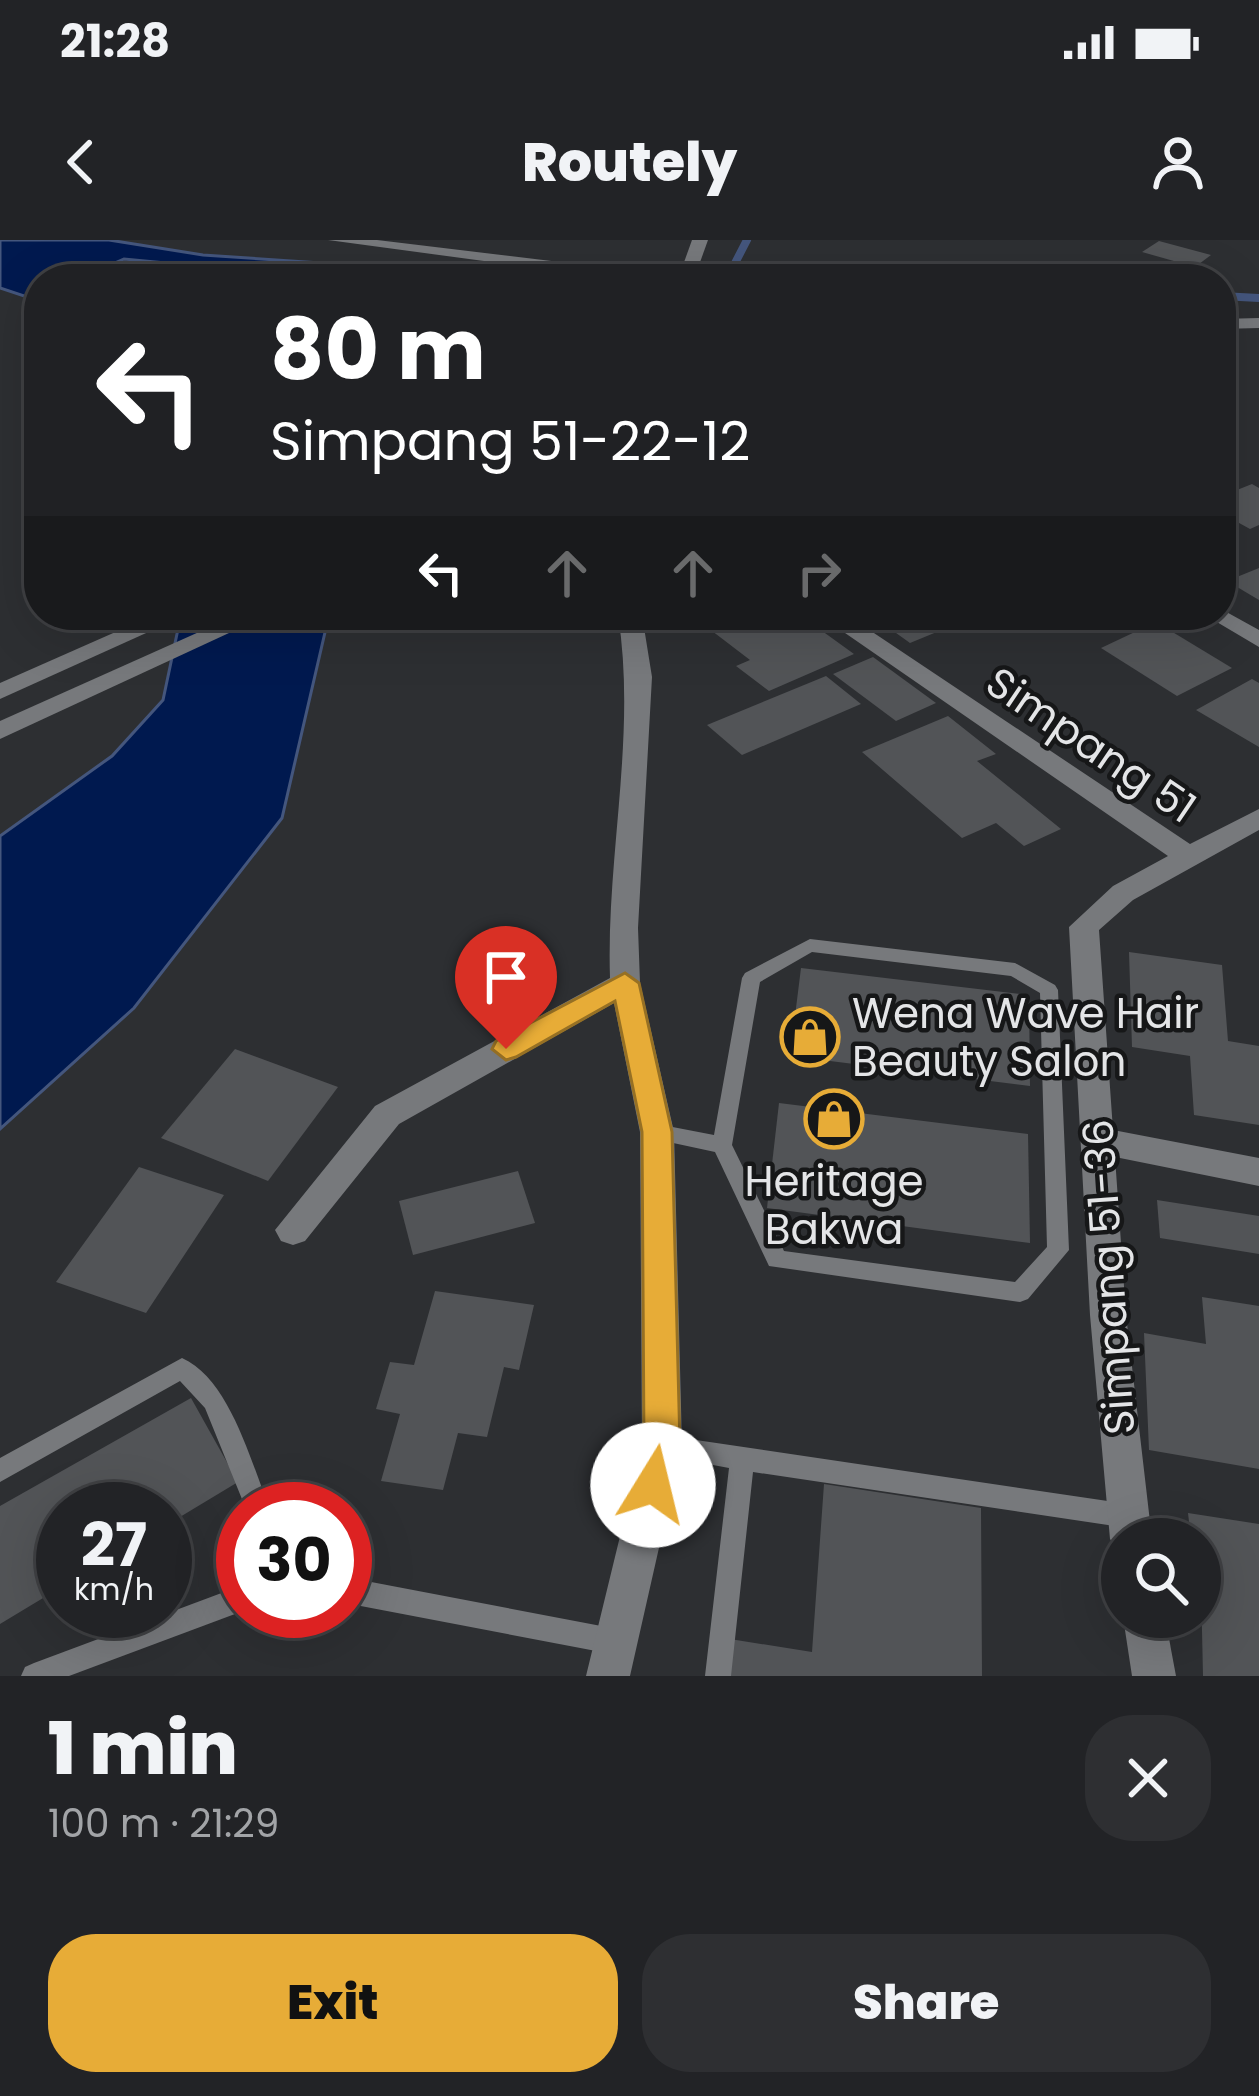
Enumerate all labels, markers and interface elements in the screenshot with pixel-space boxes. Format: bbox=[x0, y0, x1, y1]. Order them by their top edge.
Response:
text: 21:28 bbox=[60, 10, 170, 73]
text: Routely bbox=[522, 124, 737, 200]
icon: back bbox=[48, 129, 114, 195]
icon: person bbox=[1145, 129, 1211, 195]
text: 80 m bbox=[270, 291, 486, 408]
icon: left bbox=[72, 312, 228, 468]
text: Simpang 51-22-12 bbox=[270, 403, 750, 479]
icon: left bbox=[408, 540, 474, 606]
icon: ahead bbox=[534, 540, 600, 606]
icon: ahead bbox=[660, 540, 726, 606]
icon: right bbox=[786, 540, 852, 606]
street label: Simpang 51 bbox=[974, 653, 1208, 837]
pin bbox=[455, 926, 557, 1049]
icon: arrive bbox=[473, 944, 539, 1010]
place label: Wena Wave Hair Beauty Salon bbox=[852, 984, 1199, 1091]
shop icon: Wena Wave Hair Beauty Salon bbox=[779, 1006, 841, 1068]
shop icon: Heritage Bakwa bbox=[803, 1088, 865, 1150]
street label: Simpang 51-36 bbox=[1069, 1117, 1149, 1437]
place label: Heritage Bakwa bbox=[744, 1152, 924, 1259]
position arrow bbox=[590, 1422, 716, 1548]
speed limit sign: 30 bbox=[216, 1482, 372, 1638]
text: 27 bbox=[81, 1503, 147, 1587]
map controls bbox=[1101, 1518, 1221, 1638]
button: search bbox=[1101, 1518, 1221, 1638]
text: km/h bbox=[74, 1568, 154, 1611]
text: 1 min bbox=[48, 1698, 238, 1799]
button: close bbox=[1085, 1715, 1211, 1841]
text: 100 m · 21:29 bbox=[48, 1796, 279, 1851]
button: Exit bbox=[48, 1934, 618, 2072]
button: Share bbox=[642, 1934, 1211, 2072]

